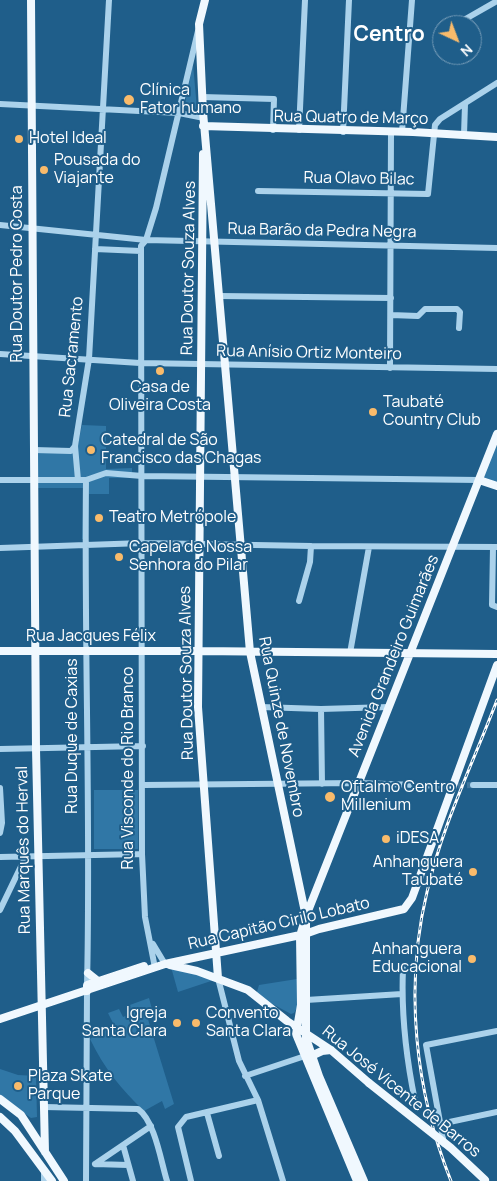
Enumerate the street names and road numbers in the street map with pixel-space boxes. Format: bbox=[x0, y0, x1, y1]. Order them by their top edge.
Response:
street label: Rua Quatro de Março bbox=[274, 107, 428, 129]
street label: Rua Olavo Bilac bbox=[303, 168, 415, 190]
street label: Rua Doutor Souza Alves bbox=[178, 181, 200, 355]
street label: Rua Doutor Pedro Costa bbox=[8, 185, 28, 363]
street label: Rua Barão da Pedra Negra bbox=[227, 220, 417, 242]
street label: Rua Sacramento bbox=[56, 296, 88, 418]
street label: Rua Anísio Ortiz Monteiro bbox=[216, 342, 402, 364]
street label: Avenida Grandeiro Guimarães bbox=[345, 552, 443, 760]
street label: Rua Doutor Souza Alves bbox=[176, 586, 198, 760]
street label: Rua Jacques Félix bbox=[26, 627, 156, 647]
street label: Rua Quinze de Novembro bbox=[254, 635, 308, 819]
street label: Rua Duque de Caxias bbox=[63, 658, 83, 814]
street label: Rua Visconde do Rio Branco bbox=[119, 666, 139, 870]
street label: Rua Marquês do Herval bbox=[13, 766, 35, 934]
street label: Rua Capitão Cirilo Lobato bbox=[186, 894, 372, 954]
street label: Rua José Vicente de Barros bbox=[318, 1022, 484, 1162]

